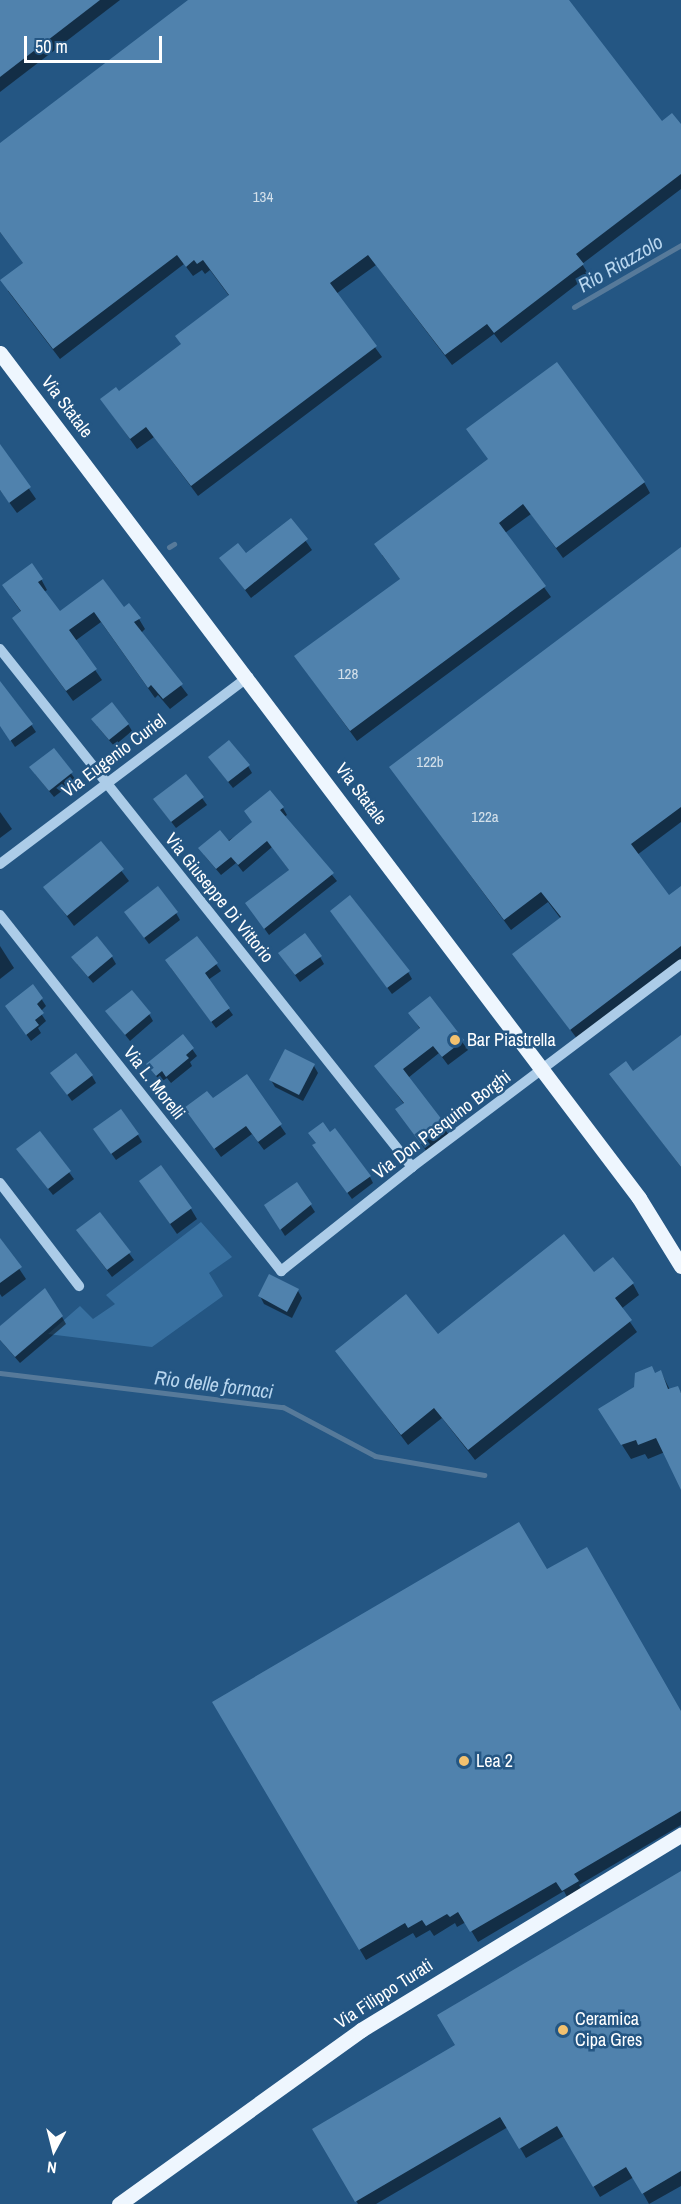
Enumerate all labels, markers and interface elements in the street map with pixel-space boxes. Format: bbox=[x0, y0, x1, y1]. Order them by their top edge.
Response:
scale bar bbox=[27, 24, 165, 62]
text: 50 m bbox=[35, 34, 68, 59]
house number: 134 bbox=[253, 188, 273, 206]
water label: Rio Riazzolo bbox=[573, 229, 667, 297]
street label: Via Statale bbox=[37, 372, 97, 442]
house number: 128 bbox=[338, 665, 358, 683]
street label: Via Eugenio Curiel bbox=[58, 710, 170, 802]
house number: 122b bbox=[416, 753, 444, 771]
street label: Via Statale bbox=[331, 759, 391, 829]
house number: 122a bbox=[471, 808, 499, 826]
street label: Via Giuseppe Di Vittorio bbox=[160, 829, 278, 967]
place label: Bar Piastrella bbox=[467, 1029, 556, 1051]
marker: Bar Piastrella bbox=[448, 1033, 462, 1047]
street label: Via L. Morelli bbox=[119, 1042, 189, 1124]
street label: Via Don Pasquino Borghi bbox=[369, 1066, 515, 1184]
water label: Rio delle fornaci bbox=[153, 1365, 275, 1403]
place label: Lea 2 bbox=[476, 1750, 513, 1772]
marker: Lea 2 bbox=[457, 1754, 471, 1768]
street label: Via Filippo Turati bbox=[331, 1954, 437, 2034]
place label: Ceramica Cipa Gres bbox=[575, 2009, 642, 2052]
marker: Ceramica Cipa Gres bbox=[556, 2023, 570, 2037]
north arrow bbox=[24, 2120, 84, 2180]
text: N bbox=[46, 2156, 58, 2179]

